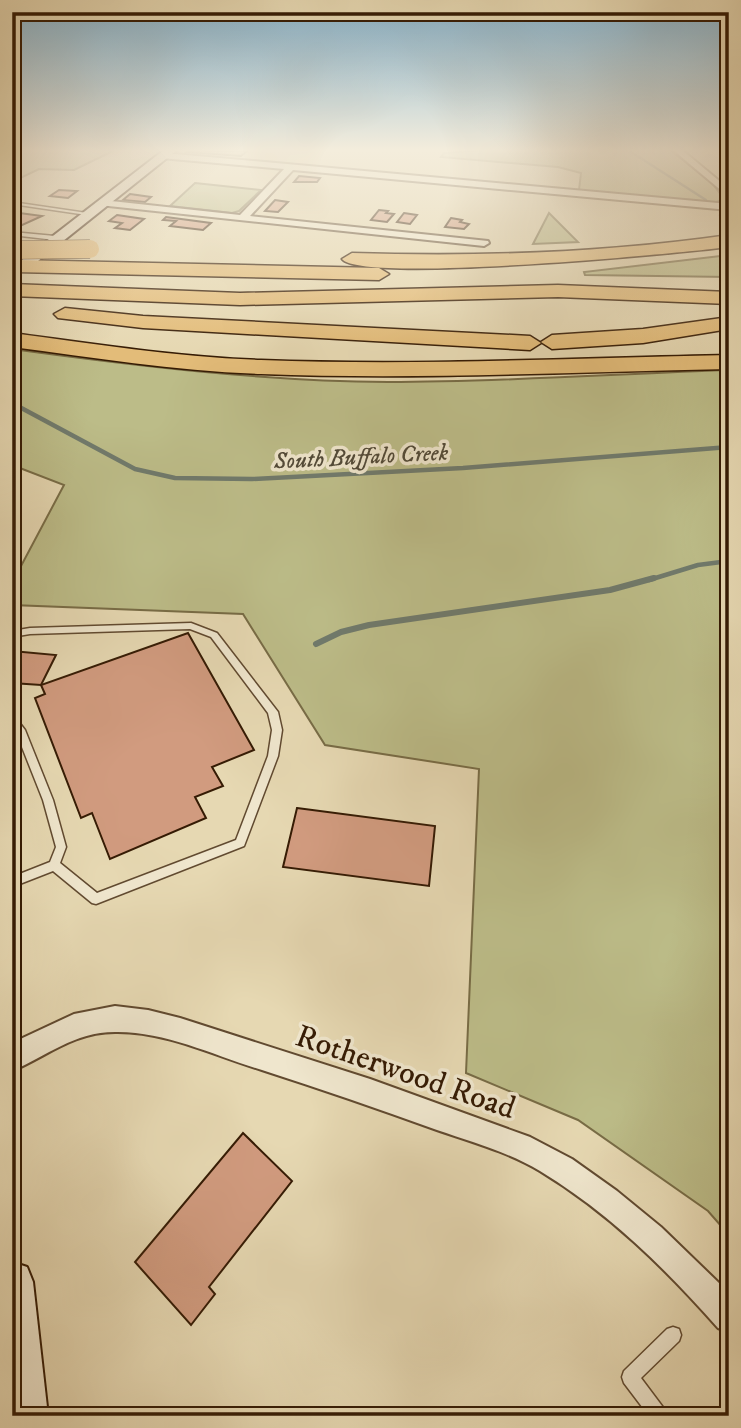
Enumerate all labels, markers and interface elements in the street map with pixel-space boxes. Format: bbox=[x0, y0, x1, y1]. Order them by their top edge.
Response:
water label: South Buffalo Creek bbox=[272, 438, 449, 477]
street label: Rotherwood Road bbox=[290, 1017, 520, 1129]

